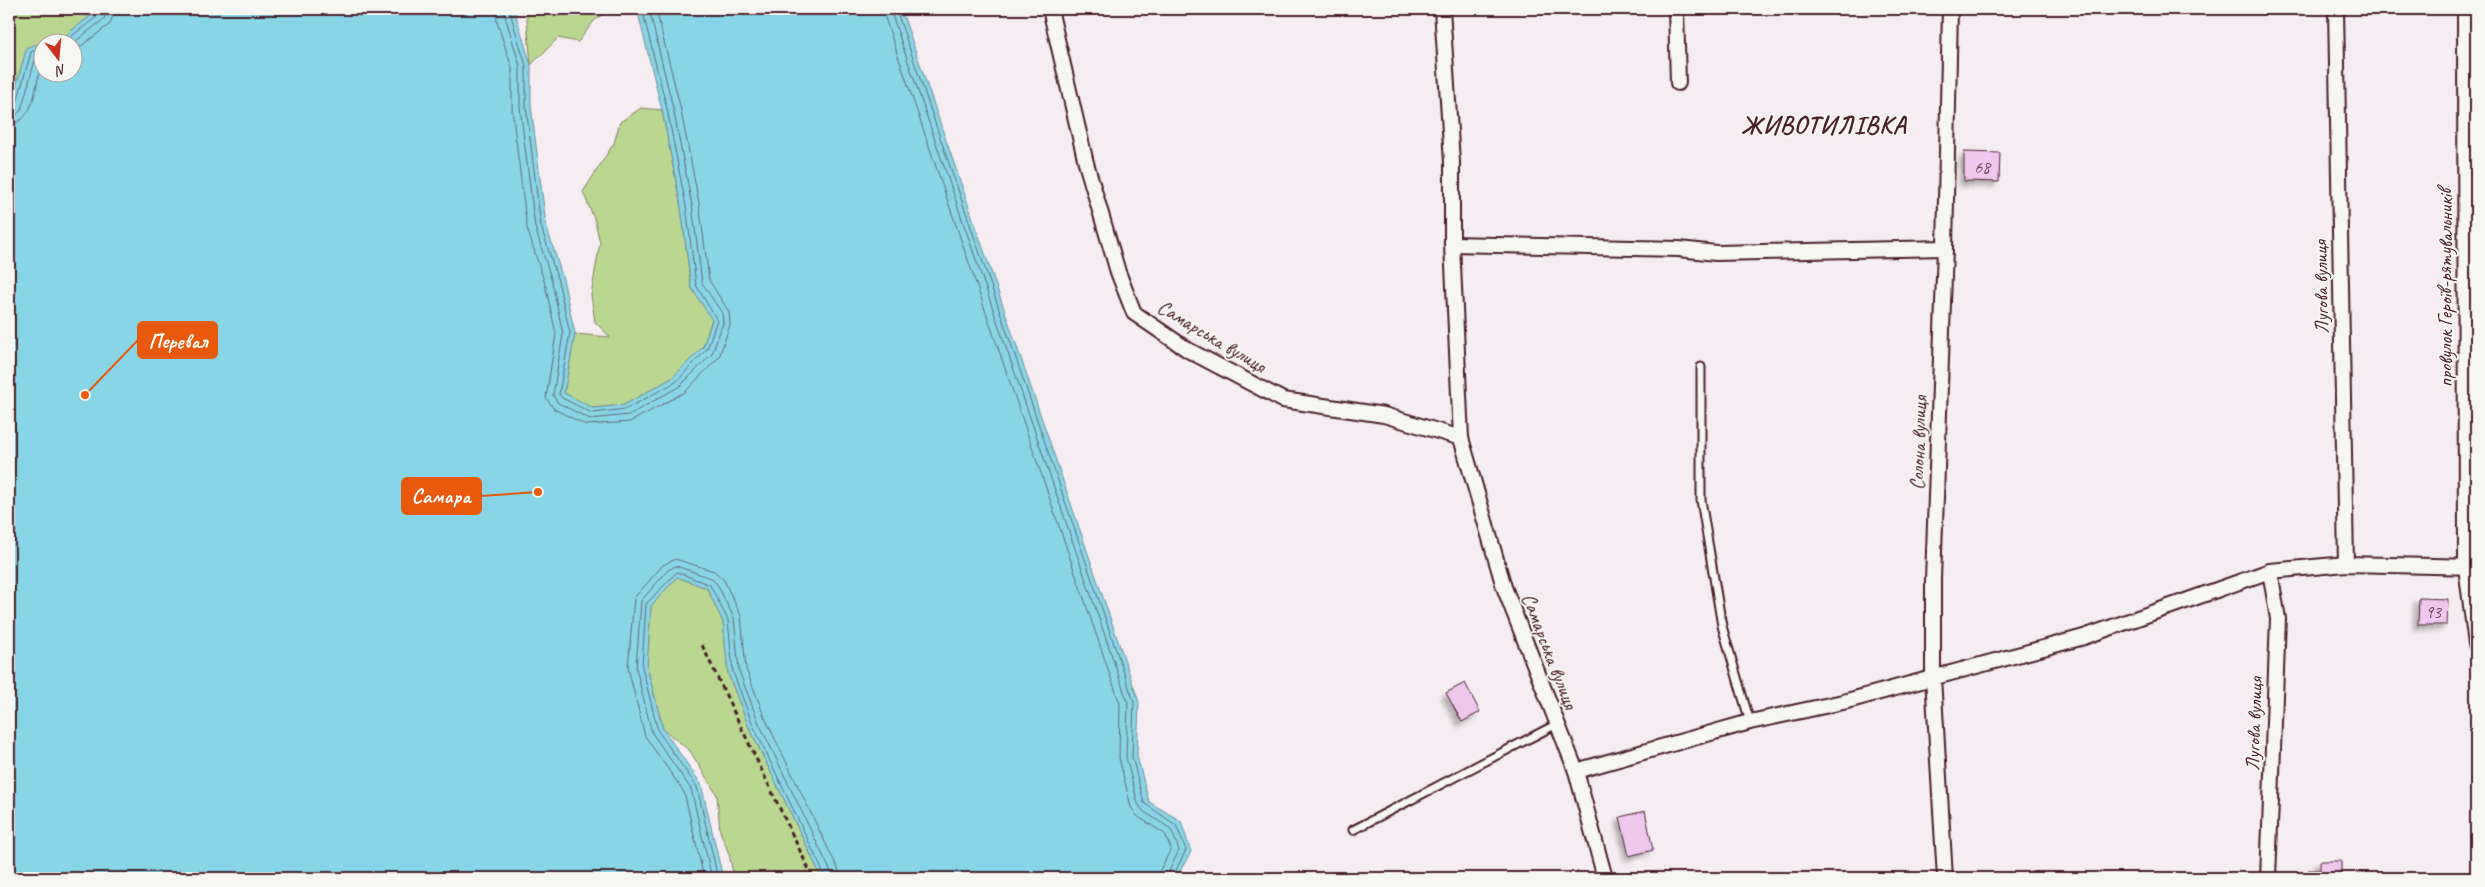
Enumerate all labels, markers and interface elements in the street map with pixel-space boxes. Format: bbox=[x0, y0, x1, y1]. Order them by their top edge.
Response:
north arrow bbox=[32, 32, 82, 82]
text: N bbox=[53, 61, 68, 80]
district label: ЖИВОТИЛІВКА bbox=[1741, 109, 1908, 141]
house number: 68 bbox=[1974, 156, 1992, 178]
street label: провулок Героїв-рятувальників bbox=[2433, 184, 2458, 387]
street label: Лугова вулиця bbox=[2308, 238, 2334, 334]
street label: Самарська вулиця bbox=[1153, 294, 1273, 379]
callout: Перевал bbox=[138, 322, 217, 358]
text: Перевал bbox=[148, 328, 210, 354]
street label: Солона вулиця bbox=[1904, 393, 1932, 490]
callout: Самара bbox=[402, 478, 481, 514]
text: Самара bbox=[412, 483, 472, 509]
street label: Самарська вулиця bbox=[1516, 590, 1584, 714]
house number: 93 bbox=[2425, 601, 2443, 623]
street label: Лугова вулиця bbox=[2240, 675, 2268, 771]

